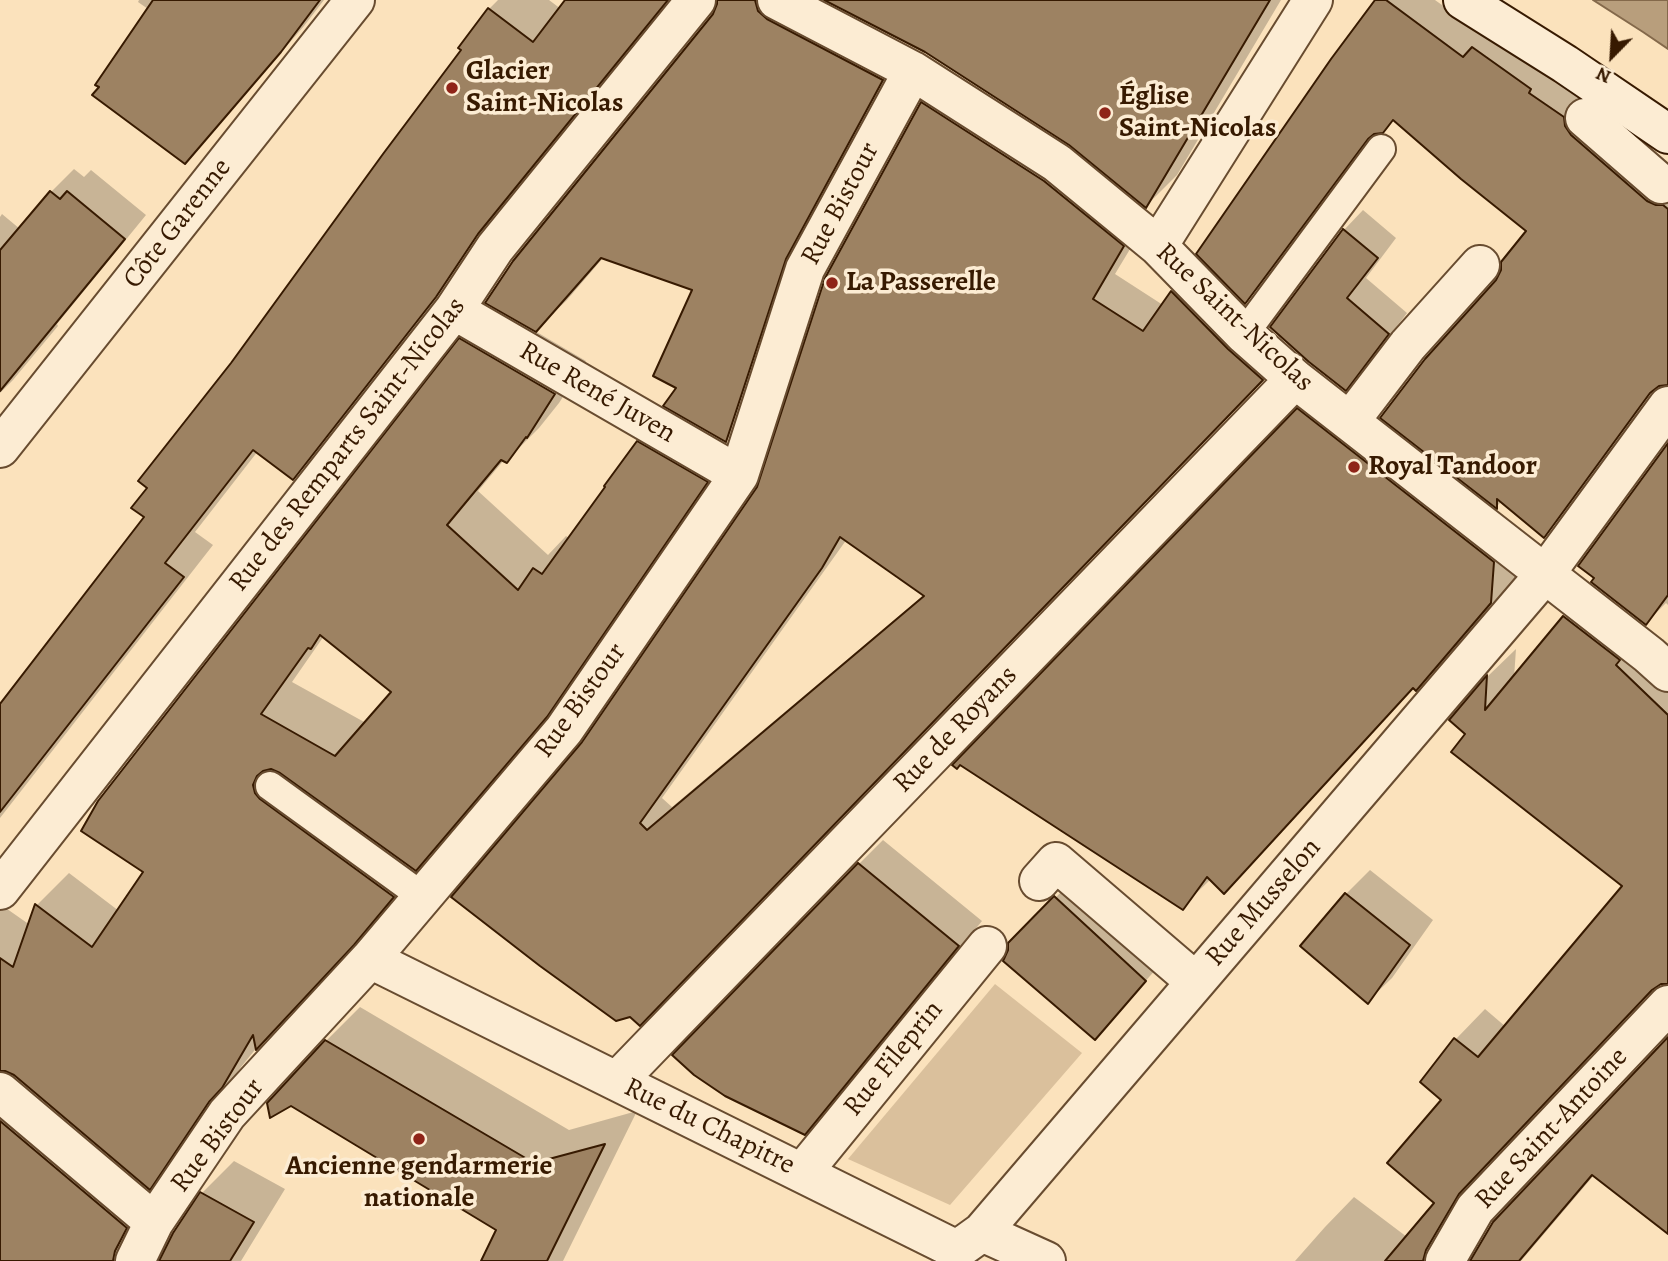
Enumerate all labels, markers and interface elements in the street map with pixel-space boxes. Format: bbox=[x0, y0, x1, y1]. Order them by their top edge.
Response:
north arrow bbox=[1577, 21, 1647, 91]
place label: Glacier Saint-Nicolas bbox=[466, 55, 623, 121]
text: N bbox=[1592, 60, 1615, 90]
marker: Glacier Saint-Nicolas bbox=[444, 80, 460, 96]
place label: Église Saint-Nicolas bbox=[1119, 80, 1276, 146]
marker: Église Saint-Nicolas bbox=[1097, 105, 1113, 121]
street label: Rue Bistour bbox=[795, 137, 887, 271]
street label: Côte Garenne bbox=[117, 152, 239, 296]
street label: Rue Saint-Nicolas bbox=[1148, 236, 1320, 400]
place label: La Passerelle bbox=[846, 266, 996, 300]
marker: La Passerelle bbox=[824, 275, 840, 291]
street label: Rue des Remparts Saint-Nicolas bbox=[223, 291, 473, 599]
street label: Rue René Juven bbox=[513, 335, 681, 451]
place label: Royal Tandoor bbox=[1368, 450, 1537, 484]
marker: Royal Tandoor bbox=[1346, 459, 1362, 475]
street label: Rue Bistour bbox=[528, 637, 634, 765]
street label: Rue de Royans bbox=[887, 659, 1025, 801]
street label: Rue Musselon bbox=[1199, 832, 1329, 974]
street label: Rue Fileprin bbox=[837, 994, 951, 1124]
street label: Rue Saint-Antoine bbox=[1469, 1041, 1635, 1217]
street label: Rue du Chapitre bbox=[618, 1071, 800, 1183]
street label: Rue Bistour bbox=[164, 1072, 272, 1200]
marker: Ancienne gendarmerie nationale bbox=[411, 1131, 427, 1147]
place label: Ancienne gendarmerie nationale bbox=[285, 1150, 553, 1216]

